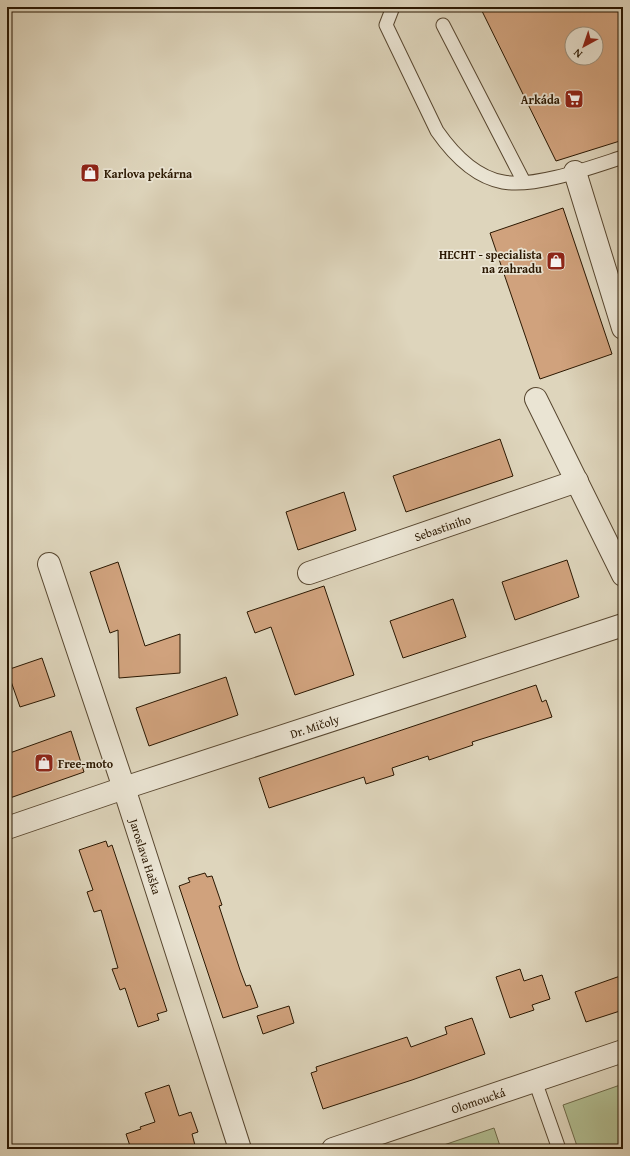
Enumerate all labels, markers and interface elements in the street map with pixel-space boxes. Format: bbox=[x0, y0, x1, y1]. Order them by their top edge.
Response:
north arrow bbox=[564, 26, 604, 66]
text: N bbox=[569, 45, 586, 62]
supermarket icon: Arkáda bbox=[563, 88, 585, 110]
place label: Arkáda bbox=[521, 91, 561, 108]
shop icon: Karlova pekárna bbox=[79, 162, 101, 184]
place label: Karlova pekárna bbox=[104, 165, 193, 182]
place label: HECHT - specialista na zahradu bbox=[439, 246, 543, 277]
shop icon: HECHT - specialista na zahradu bbox=[545, 250, 567, 272]
street label: Sebastiniho bbox=[412, 510, 473, 545]
street label: Dr. Mičoly bbox=[288, 710, 341, 742]
shop icon: Free-moto bbox=[33, 752, 55, 774]
place label: Free-moto bbox=[58, 755, 114, 772]
street label: Jaroslava Haška bbox=[125, 815, 166, 896]
street label: Olomoucká bbox=[449, 1083, 508, 1117]

